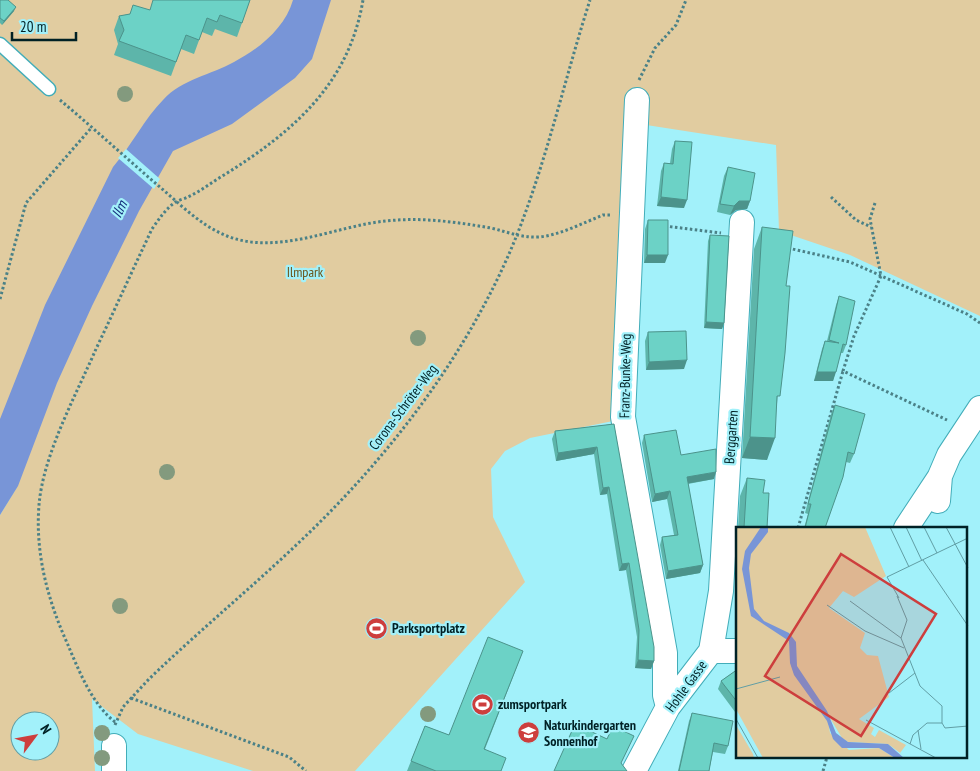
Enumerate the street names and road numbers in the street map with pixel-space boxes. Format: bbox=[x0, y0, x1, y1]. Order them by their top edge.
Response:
street label: Franz-Bunke-Weg bbox=[615, 334, 635, 418]
street label: Corona-Schröter-Weg bbox=[365, 361, 441, 453]
street label: Berggarten bbox=[720, 410, 742, 464]
street label: Hohle Gasse bbox=[661, 656, 711, 715]

